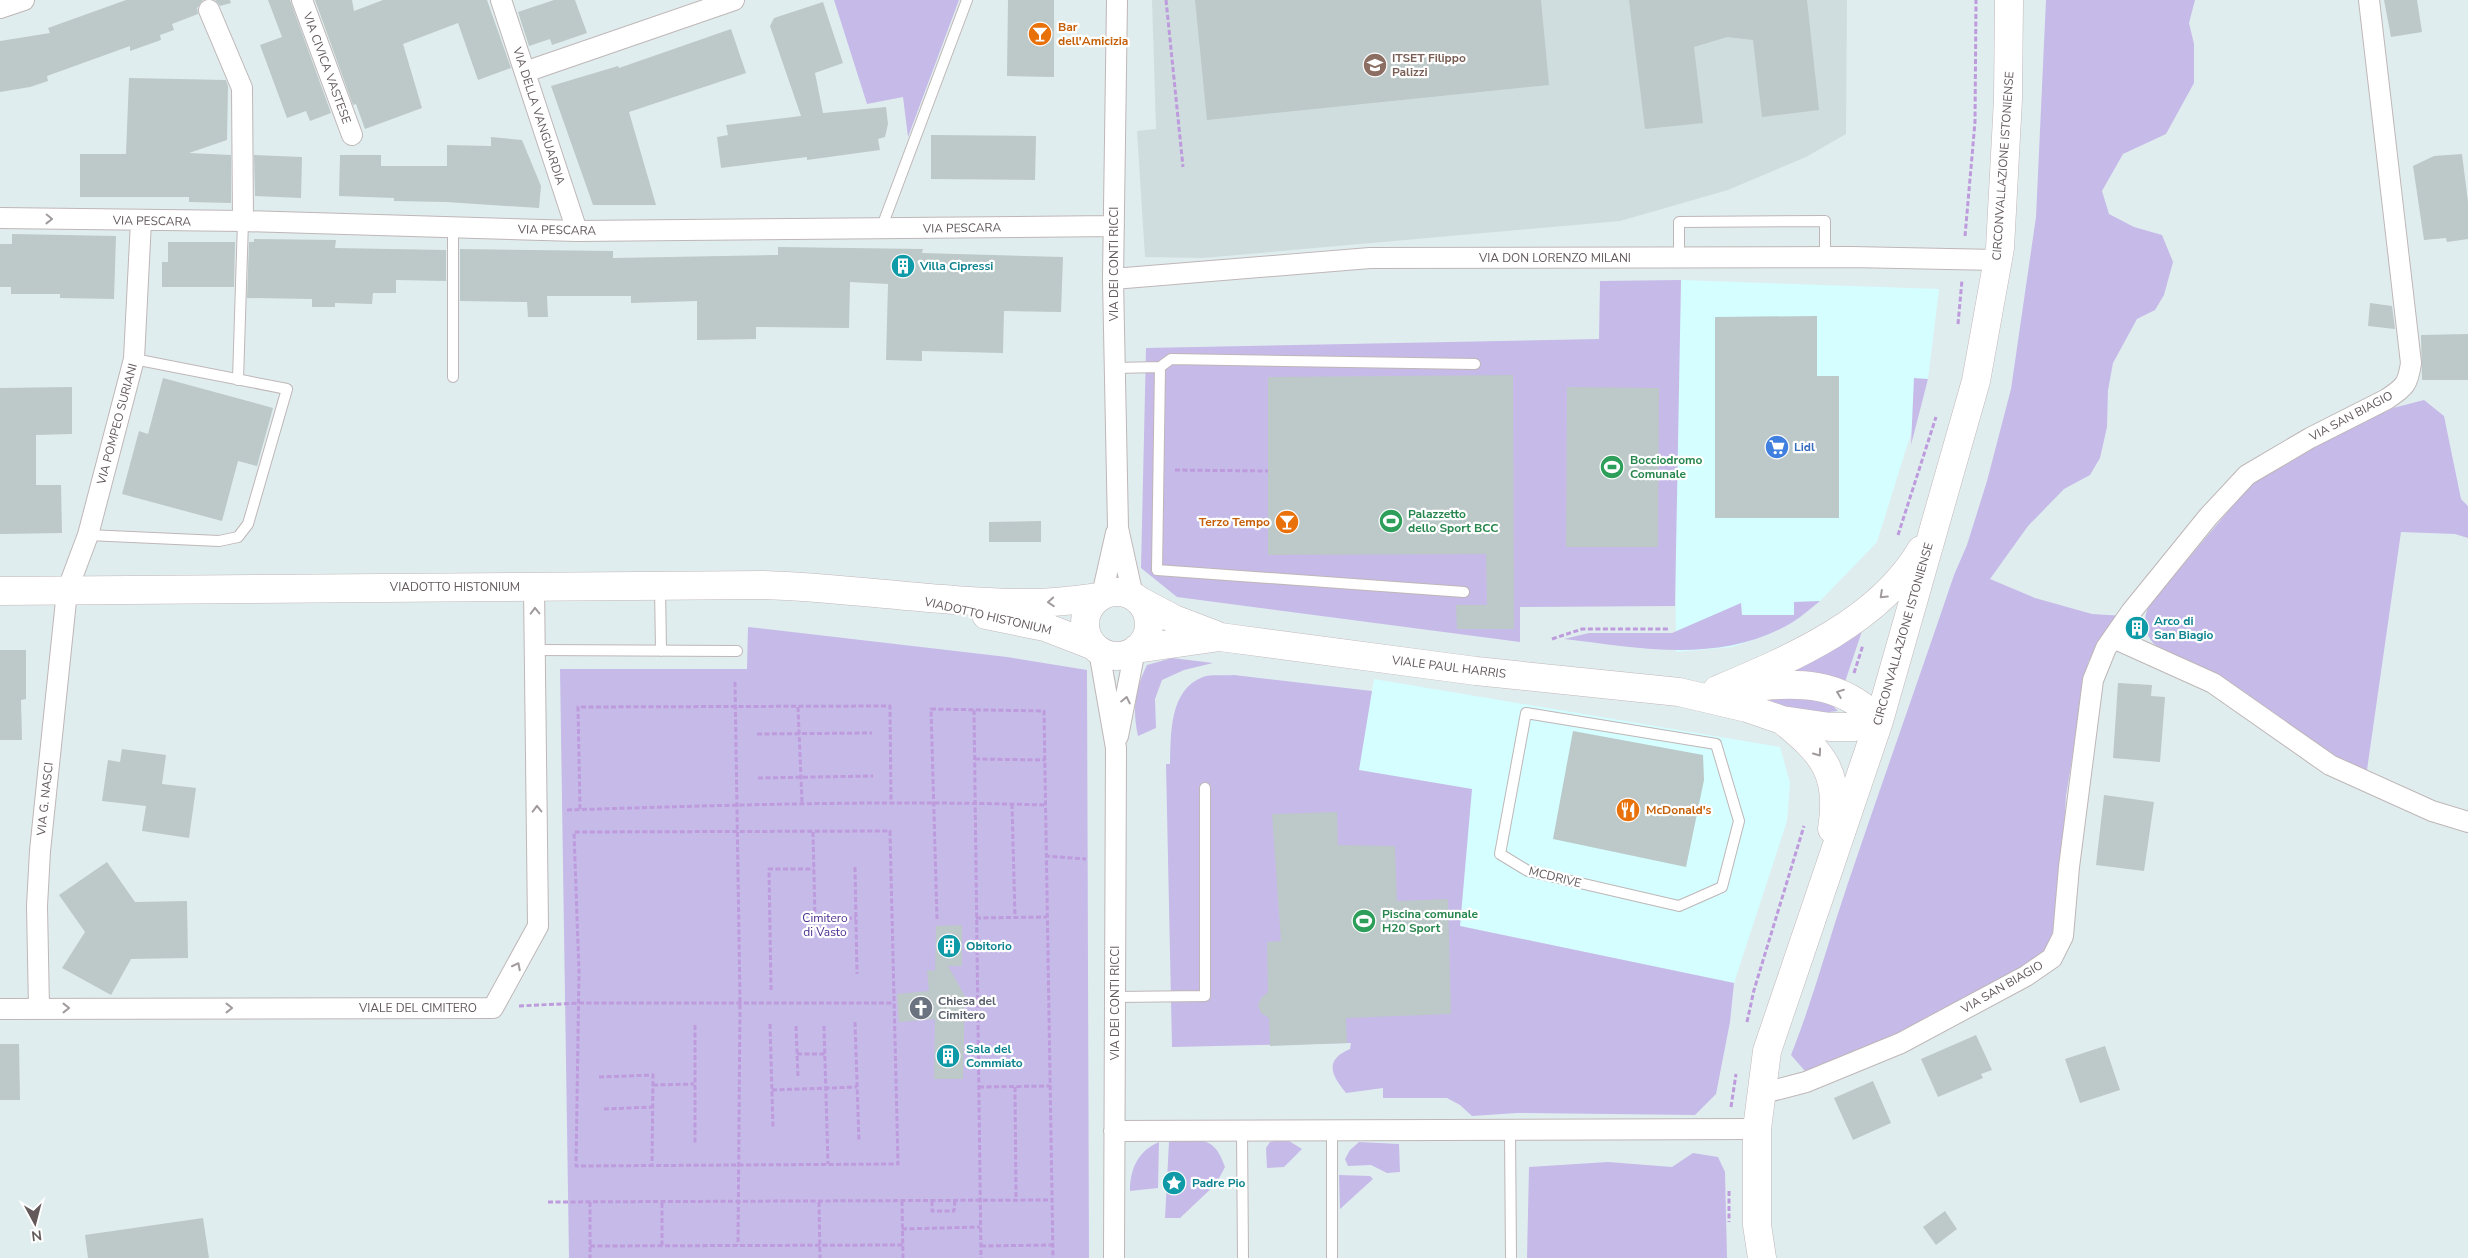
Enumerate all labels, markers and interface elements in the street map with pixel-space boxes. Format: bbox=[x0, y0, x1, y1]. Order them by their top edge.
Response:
street label: VIA CIVICA VASTESE bbox=[299, 9, 355, 126]
place label: Bar dell'Amicizia bbox=[1058, 19, 1128, 49]
bar icon: Bar dell'Amicizia bbox=[1027, 21, 1053, 47]
street label: VIA DELLA VANGUARDIA bbox=[509, 44, 569, 187]
place label: ITSET Filippo Palizzi bbox=[1392, 50, 1466, 80]
school or university icon: ITSET Filippo Palizzi bbox=[1362, 52, 1388, 78]
street label: CIRCONVALLAZIONE ISTONIENSE bbox=[1988, 71, 2018, 261]
street label: VIA DEI CONTI RICCI bbox=[1106, 207, 1122, 322]
street label: VIA PESCARA bbox=[112, 212, 192, 230]
one-way arrow bbox=[45, 214, 53, 224]
street label: VIA PESCARA bbox=[922, 219, 1002, 237]
street label: VIA PESCARA bbox=[517, 221, 597, 239]
street label: VIA DON LORENZO MILANI bbox=[1478, 250, 1631, 266]
building icon: Villa Cipressi bbox=[890, 253, 916, 279]
place label: Villa Cipressi bbox=[919, 258, 993, 274]
street label: VIA POMPEO SURIANI bbox=[93, 362, 141, 487]
street label: VIA SAN BIAGIO bbox=[2306, 387, 2395, 445]
supermarket icon: Lidl bbox=[1764, 434, 1790, 460]
place label: Lidl bbox=[1794, 439, 1815, 455]
place label: Bocciodromo Comunale bbox=[1630, 452, 1703, 482]
sports icon: Bocciodromo Comunale bbox=[1599, 454, 1625, 480]
place label: Palazzetto dello Sport BCC bbox=[1408, 506, 1498, 536]
sports icon: Palazzetto dello Sport BCC bbox=[1378, 508, 1404, 534]
bar icon: Terzo Tempo bbox=[1274, 509, 1300, 535]
place label: Terzo Tempo bbox=[1199, 514, 1270, 530]
street label: CIRCONVALLAZIONE ISTONIENSE bbox=[1869, 541, 1937, 727]
street label: VIADOTTO HISTONIUM bbox=[389, 579, 520, 595]
one-way arrow bbox=[1879, 589, 1888, 598]
street label: VIADOTTO HISTONIUM bbox=[922, 593, 1053, 638]
one-way arrow bbox=[1046, 597, 1054, 608]
one-way arrow bbox=[530, 607, 540, 614]
place label: Arco di San Biagio bbox=[2154, 613, 2214, 643]
building icon: Arco di San Biagio bbox=[2124, 615, 2150, 641]
street label: VIALE PAUL HARRIS bbox=[1390, 652, 1507, 682]
one-way arrow bbox=[1836, 689, 1845, 699]
one-way arrow bbox=[1121, 696, 1131, 705]
one-way arrow bbox=[1812, 747, 1821, 757]
street label: VIA G. NASCI bbox=[33, 761, 57, 838]
restaurant icon: McDonald's bbox=[1615, 797, 1641, 823]
place label: McDonald's bbox=[1646, 802, 1712, 818]
one-way arrow bbox=[532, 804, 542, 812]
street label: MCDRIVE bbox=[1527, 863, 1583, 891]
place label: Piscina comunale H20 Sport bbox=[1382, 906, 1479, 936]
sports icon: Piscina comunale H20 Sport bbox=[1351, 908, 1377, 934]
park label: Cimitero di Vasto bbox=[802, 910, 848, 940]
building icon: Obitorio bbox=[936, 933, 962, 959]
place label: Obitorio bbox=[966, 938, 1012, 954]
street label: VIA DEI CONTI RICCI bbox=[1107, 946, 1123, 1061]
street label: VIA SAN BIAGIO bbox=[1957, 957, 2046, 1017]
one-way arrow bbox=[511, 962, 521, 971]
place label: Chiesa del Cimitero bbox=[938, 993, 996, 1023]
church icon: Chiesa del Cimitero bbox=[908, 995, 934, 1021]
street label: VIALE DEL CIMITERO bbox=[358, 1000, 477, 1016]
one-way arrow bbox=[62, 1003, 70, 1013]
one-way arrow bbox=[225, 1003, 233, 1013]
place label: Sala del Commiato bbox=[966, 1041, 1023, 1071]
building icon: Sala del Commiato bbox=[935, 1043, 961, 1069]
place icon: Padre Pio bbox=[1161, 1170, 1187, 1196]
place label: Padre Pio bbox=[1192, 1175, 1246, 1191]
north arrow bbox=[10, 1198, 60, 1248]
text: N bbox=[30, 1225, 43, 1245]

